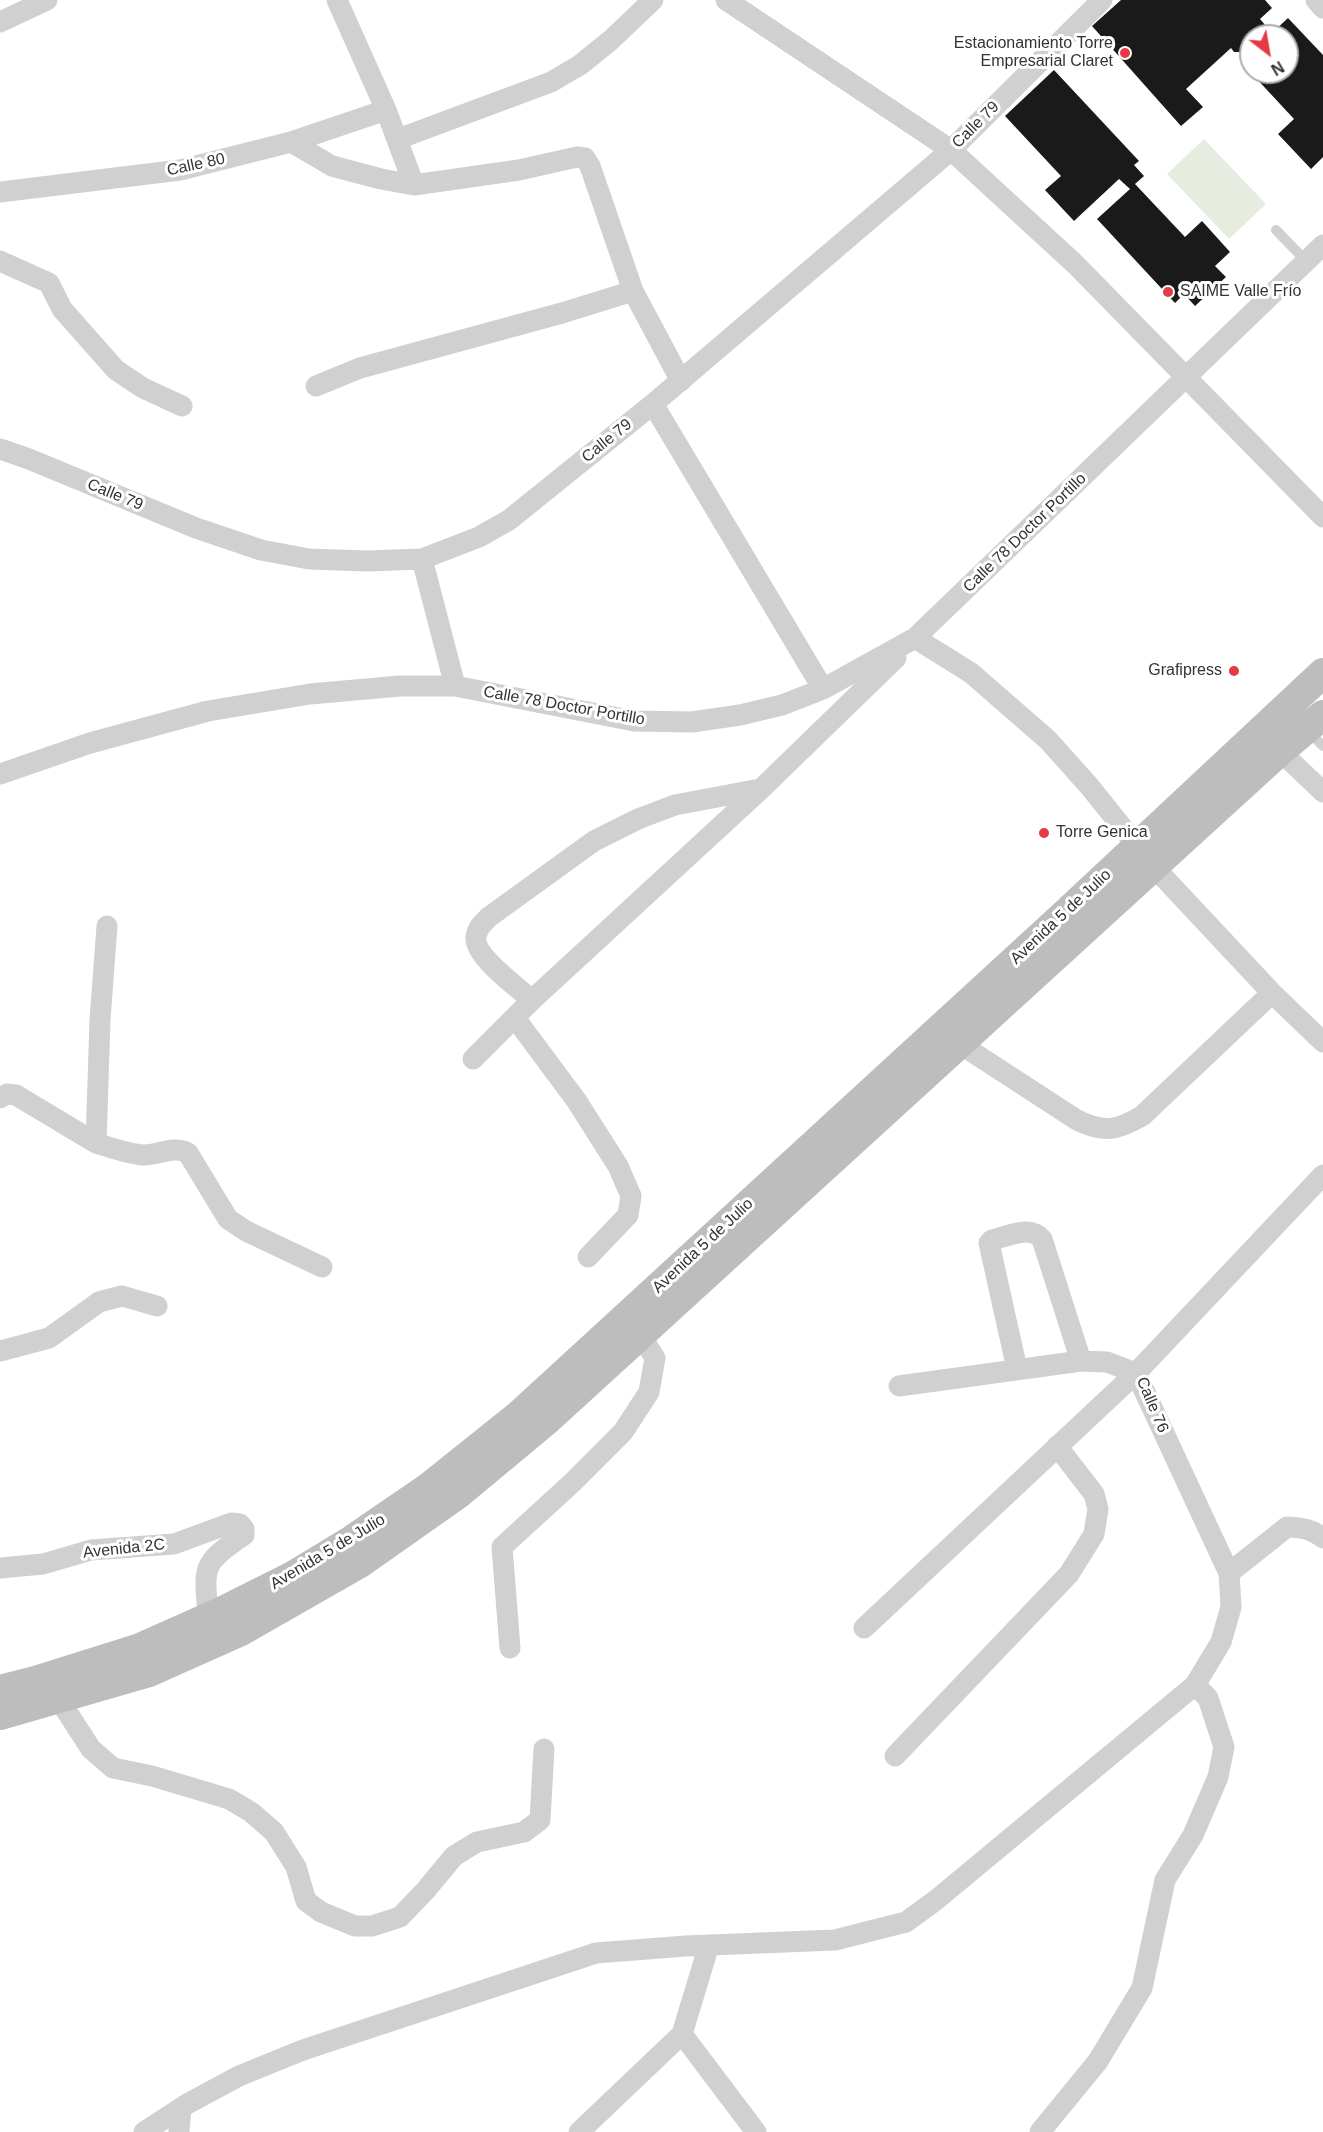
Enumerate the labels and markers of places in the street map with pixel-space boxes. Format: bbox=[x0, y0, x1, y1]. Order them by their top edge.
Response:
place label: Estacionamiento Torre Empresarial Claret bbox=[954, 34, 1113, 72]
marker: Estacionamiento Torre Empresarial Claret bbox=[1118, 46, 1132, 60]
place label: SAIME Valle Frío bbox=[1180, 282, 1302, 302]
marker: SAIME Valle Frío bbox=[1161, 285, 1175, 299]
place label: Grafipress bbox=[1148, 661, 1222, 681]
marker: Grafipress bbox=[1227, 664, 1241, 678]
place label: Torre Genica bbox=[1056, 823, 1148, 843]
marker: Torre Genica bbox=[1037, 826, 1051, 840]

